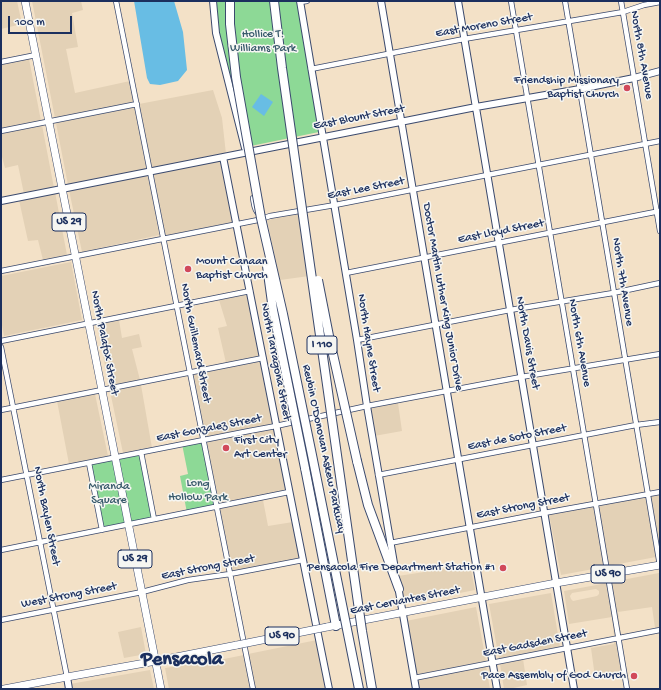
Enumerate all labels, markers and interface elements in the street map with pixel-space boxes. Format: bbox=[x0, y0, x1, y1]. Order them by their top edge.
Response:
scale bar bbox=[10, 8, 74, 34]
street label: East Moreno Street bbox=[434, 10, 534, 42]
street label: North 8th Avenue bbox=[626, 10, 656, 100]
text: 100 m bbox=[15, 16, 45, 30]
park label: Hollice T. Williams Park bbox=[230, 28, 296, 56]
place label: Friendship Missionary Baptist Church bbox=[514, 74, 619, 102]
marker: Friendship Missionary Baptist Church bbox=[622, 83, 632, 93]
street label: East Blount Street bbox=[312, 102, 406, 134]
street label: East Lee Street bbox=[326, 174, 406, 204]
street label: Doctor Martin Luther King Junior Drive bbox=[418, 202, 466, 392]
road number: US 29 bbox=[52, 213, 86, 231]
street label: East Lloyd Street bbox=[457, 217, 545, 247]
street label: North 7th Avenue bbox=[608, 237, 636, 327]
place label: Mount Canaan Baptist Church bbox=[196, 255, 268, 283]
marker: Mount Canaan Baptist Church bbox=[183, 264, 193, 274]
street label: North Guillemard Street bbox=[176, 282, 214, 404]
street label: North Palafox Street bbox=[87, 290, 121, 396]
street label: North Hayne Street bbox=[353, 293, 383, 393]
street label: North Davis Street bbox=[512, 295, 542, 391]
street label: North 6th Avenue bbox=[564, 298, 594, 388]
street label: North Tarragona Street bbox=[257, 302, 293, 422]
road number: I 110 bbox=[307, 336, 337, 354]
street label: Reubin O'Donovan Askew Parkway bbox=[298, 363, 348, 535]
street label: East Gonzalez Street bbox=[155, 412, 263, 446]
street label: East de Soto Street bbox=[466, 421, 568, 455]
place label: First City Art Center bbox=[234, 434, 287, 462]
marker: First City Art Center bbox=[221, 443, 231, 453]
street label: North Baylen Street bbox=[29, 465, 63, 567]
park label: Long Hollow Park bbox=[168, 477, 228, 505]
park label: Miranda Square bbox=[88, 480, 130, 508]
street label: East Strong Street bbox=[475, 491, 571, 523]
road number: US 29 bbox=[118, 550, 152, 568]
street label: East Strong Street bbox=[160, 552, 256, 584]
place label: Pensacola Fire Department Station #1 bbox=[307, 561, 495, 575]
marker: Pensacola Fire Department Station #1 bbox=[498, 563, 508, 573]
road number: US 90 bbox=[591, 565, 625, 583]
street label: West Strong Street bbox=[20, 580, 118, 612]
street label: East Cervantes Street bbox=[349, 583, 461, 619]
road number: US 90 bbox=[265, 627, 299, 645]
street label: East Gadsden Street bbox=[482, 627, 588, 661]
district label: Pensacola bbox=[141, 649, 223, 673]
place label: Pace Assembly of God Church bbox=[481, 669, 626, 683]
marker: Pace Assembly of God Church bbox=[629, 671, 639, 681]

